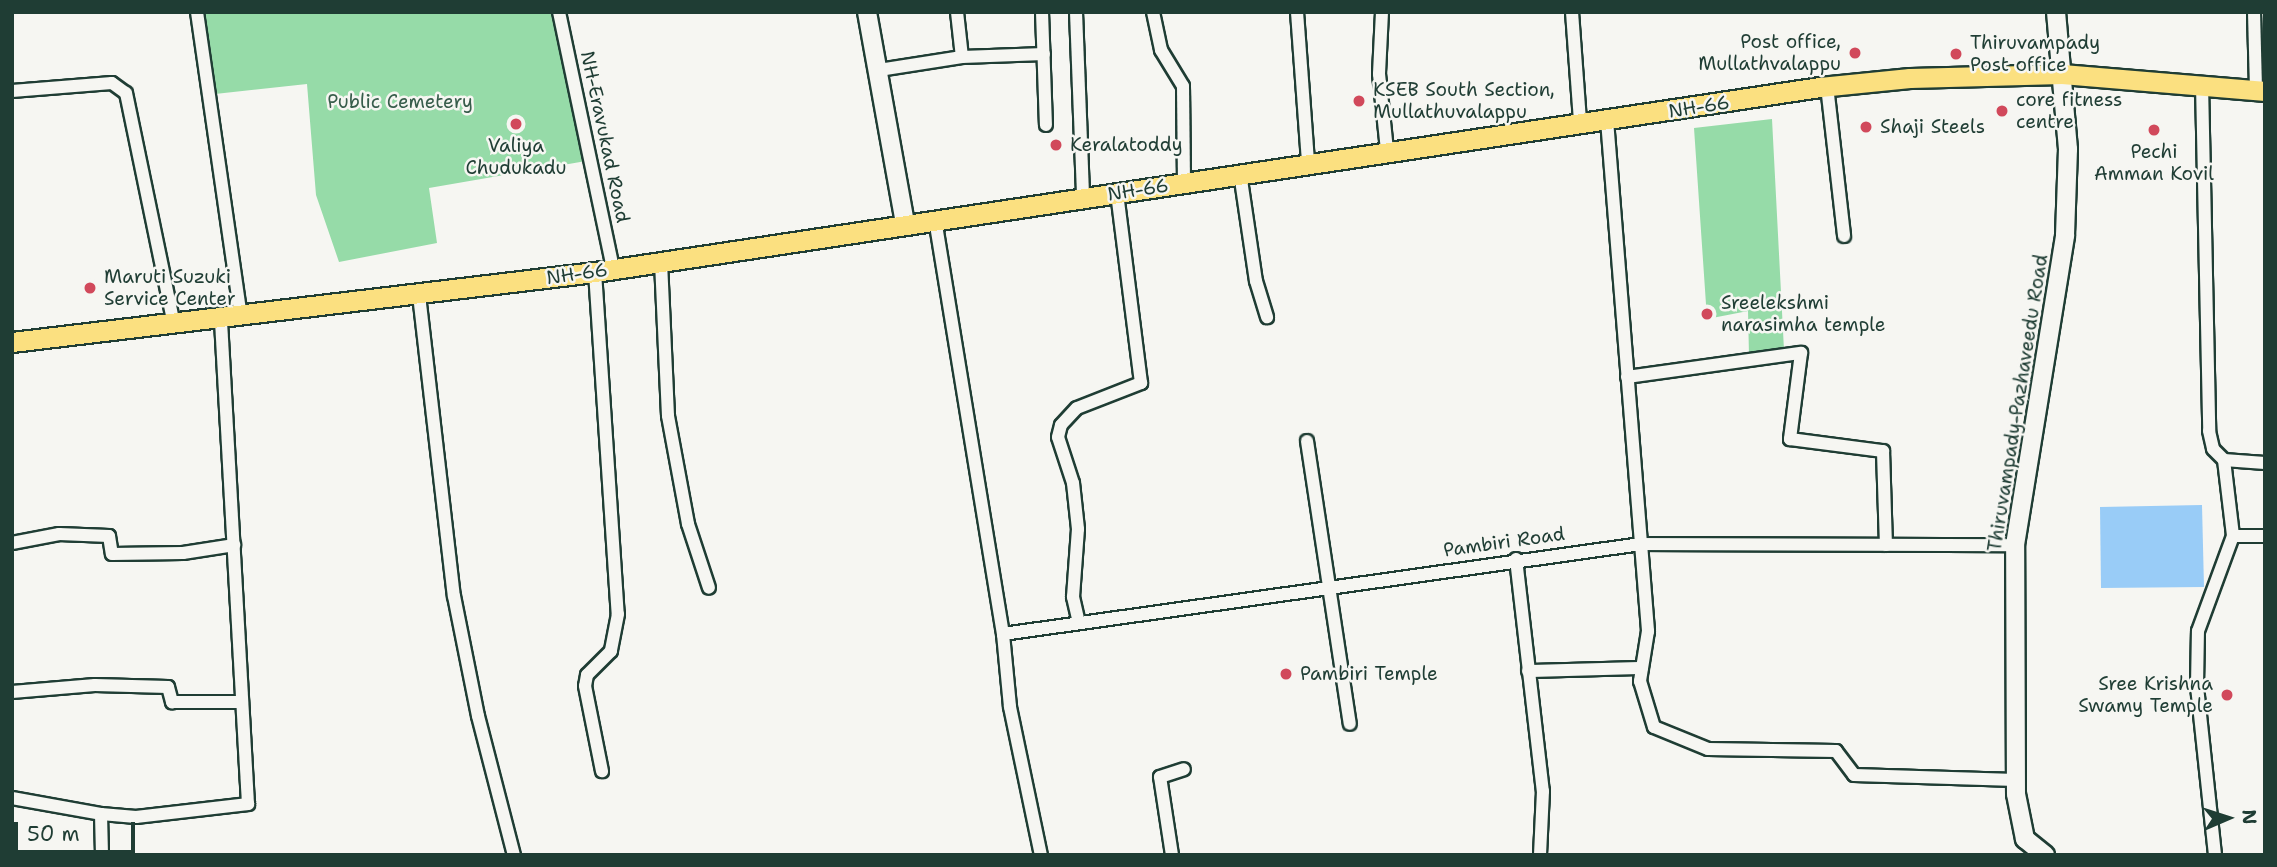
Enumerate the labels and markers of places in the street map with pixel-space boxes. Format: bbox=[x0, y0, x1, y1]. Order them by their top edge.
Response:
place label: Post office, Mullathvalappu bbox=[1698, 31, 1841, 75]
place label: Thiruvampady Post office bbox=[1970, 32, 2100, 76]
marker: Post office, Mullathvalappu bbox=[1847, 45, 1863, 61]
marker: Thiruvampady Post office bbox=[1948, 46, 1964, 62]
place label: KSEB South Section, Mullathuvalappu bbox=[1373, 79, 1555, 123]
place label: core fitness centre bbox=[2016, 89, 2122, 133]
marker: KSEB South Section, Mullathuvalappu bbox=[1351, 93, 1367, 109]
marker: core fitness centre bbox=[1994, 103, 2010, 119]
marker: Valiya Chudukadu bbox=[508, 116, 524, 132]
place label: Shaji Steels bbox=[1880, 116, 1985, 138]
marker: Shaji Steels bbox=[1858, 119, 1874, 135]
marker: Pechi Amman Kovil bbox=[2146, 122, 2162, 138]
place label: Keralatoddy bbox=[1070, 134, 1183, 156]
place label: Valiya Chudukadu bbox=[465, 135, 567, 179]
marker: Keralatoddy bbox=[1048, 137, 1064, 153]
place label: Pechi Amman Kovil bbox=[2094, 141, 2214, 185]
place label: Maruti Suzuki Service Center bbox=[104, 266, 236, 310]
marker: Maruti Suzuki Service Center bbox=[82, 280, 98, 296]
place label: Sreelekshmi narasimha temple bbox=[1721, 292, 1886, 336]
marker: Sreelekshmi narasimha temple bbox=[1699, 306, 1715, 322]
place label: Pambiri Temple bbox=[1300, 663, 1438, 685]
marker: Pambiri Temple bbox=[1278, 666, 1294, 682]
place label: Sree Krishna Swamy Temple bbox=[2078, 673, 2213, 717]
marker: Sree Krishna Swamy Temple bbox=[2219, 687, 2235, 703]

